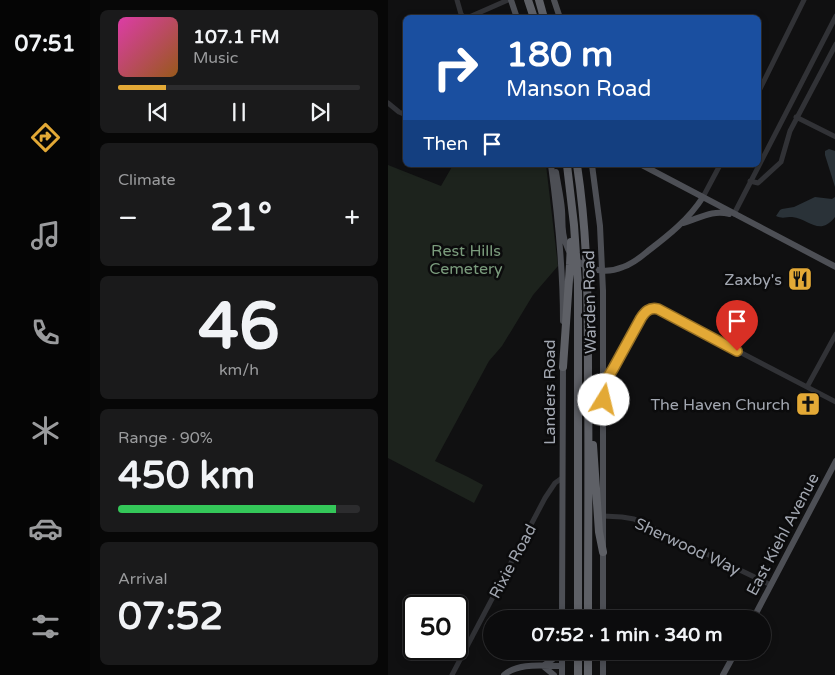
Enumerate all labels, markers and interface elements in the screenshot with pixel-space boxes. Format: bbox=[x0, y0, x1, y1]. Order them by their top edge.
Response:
text: 107.1 FM bbox=[193, 26, 280, 48]
text: 07:51 bbox=[15, 31, 75, 57]
text: 180 m bbox=[506, 34, 613, 76]
icon: right bbox=[423, 35, 488, 100]
text: Music bbox=[193, 48, 238, 68]
text: Manson Road bbox=[506, 76, 651, 102]
icon: previous bbox=[144, 98, 172, 126]
icon: pause bbox=[225, 98, 253, 126]
icon: next bbox=[306, 98, 334, 126]
icon: directions bbox=[28, 120, 63, 155]
icon: arrive bbox=[478, 130, 506, 158]
text: Then bbox=[423, 133, 468, 155]
text: Climate bbox=[118, 170, 176, 190]
text: 21° bbox=[210, 195, 272, 241]
text: − bbox=[118, 201, 138, 235]
text: + bbox=[344, 201, 360, 235]
icon: music bbox=[28, 218, 63, 253]
park label: Rest Hills Cemetery bbox=[429, 241, 503, 279]
street label: Warden Road bbox=[579, 250, 601, 354]
restaurant icon: Zaxby's bbox=[787, 266, 813, 292]
place label: Zaxby's bbox=[724, 270, 782, 290]
text: 46 bbox=[198, 288, 280, 367]
pin bbox=[716, 300, 758, 351]
icon: arrive bbox=[723, 307, 751, 335]
icon: phone bbox=[28, 315, 63, 350]
street label: Landers Road bbox=[540, 339, 560, 445]
text: km/h bbox=[219, 360, 259, 380]
position arrow bbox=[577, 373, 629, 425]
church icon: The Haven Church bbox=[795, 391, 821, 417]
place label: The Haven Church bbox=[650, 395, 790, 415]
icon: climate bbox=[28, 413, 63, 448]
text: Range · 90% bbox=[118, 428, 213, 448]
text: 450 km bbox=[118, 453, 255, 499]
street label: East Kiehl Avenue bbox=[742, 470, 824, 599]
icon: car bbox=[28, 511, 63, 546]
street label: Sherwood Way bbox=[632, 514, 744, 580]
street label: Rixie Road bbox=[485, 521, 541, 602]
text: Arrival bbox=[118, 569, 167, 589]
text: 07:52 bbox=[118, 594, 223, 640]
speed limit sign: 50 bbox=[403, 595, 468, 660]
icon: filters bbox=[28, 609, 63, 644]
text: 07:52 · 1 min · 340 m bbox=[531, 624, 723, 646]

